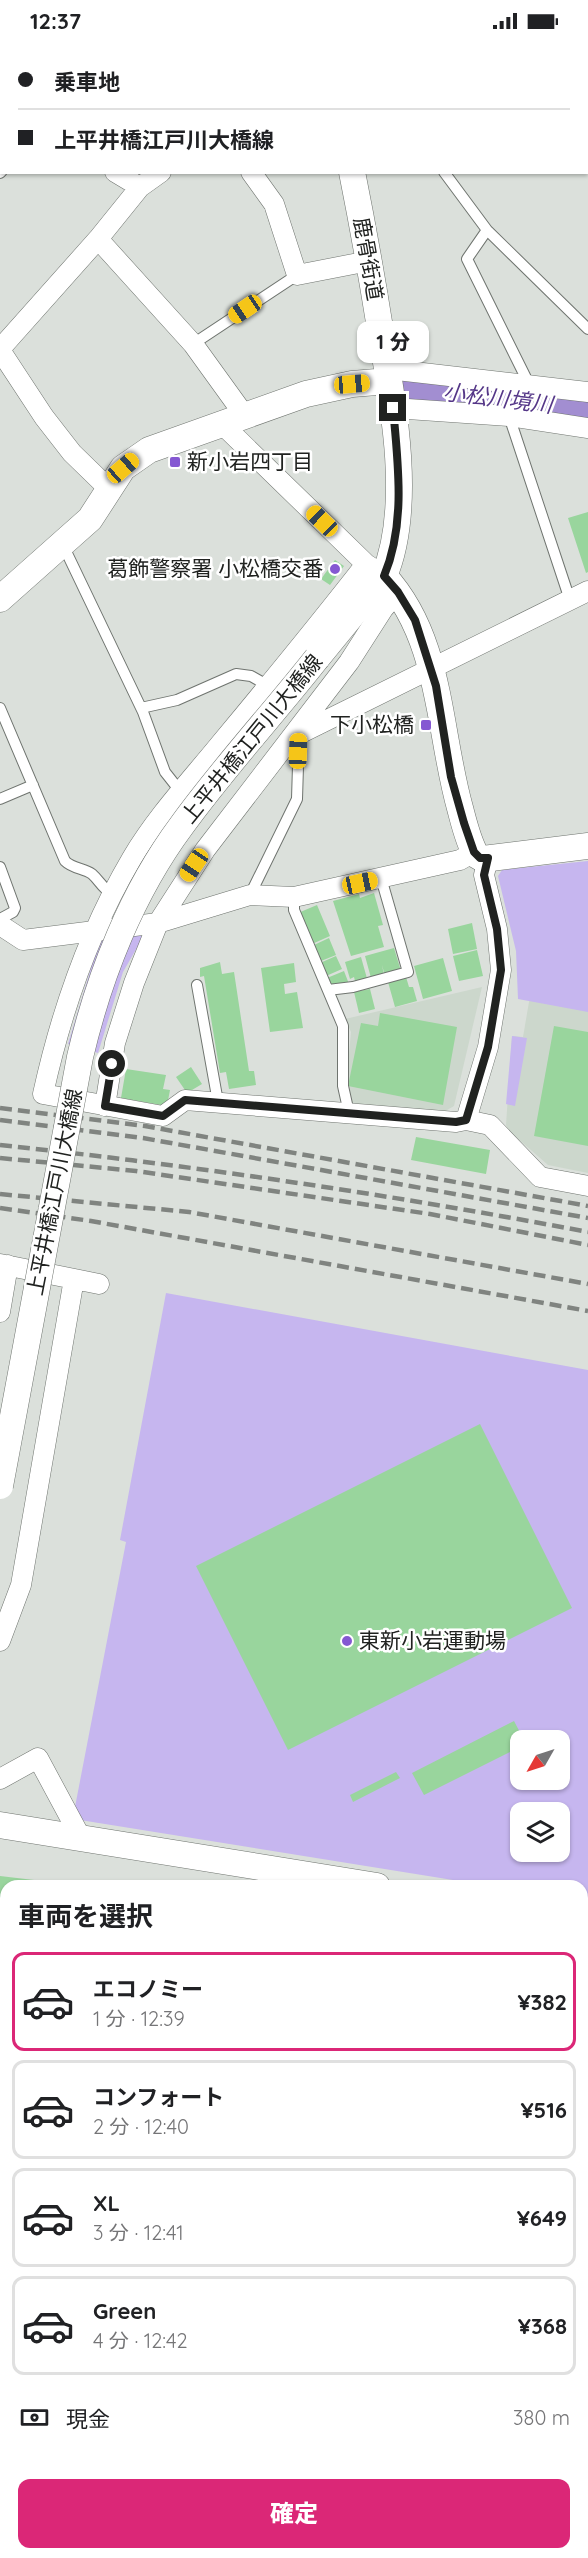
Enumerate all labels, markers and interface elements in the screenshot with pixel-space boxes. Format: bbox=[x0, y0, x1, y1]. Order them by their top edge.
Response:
text: 12:37 bbox=[30, 7, 81, 35]
text: 乗車地 bbox=[54, 68, 120, 96]
text: 上平井橋江戸川大橋線 bbox=[54, 126, 274, 154]
street label: 鹿骨街道 bbox=[349, 215, 389, 302]
car bbox=[225, 291, 265, 327]
callout: 1 分 bbox=[357, 321, 429, 363]
text: 1 分 bbox=[376, 329, 410, 354]
car bbox=[333, 373, 371, 395]
water label: 小松川境川 bbox=[442, 377, 556, 419]
route end bbox=[379, 394, 406, 421]
place label: 新小岩四丁目 bbox=[187, 448, 313, 474]
car bbox=[104, 449, 142, 487]
marker: 新小岩四丁目 bbox=[168, 455, 182, 469]
car bbox=[303, 502, 341, 540]
place label: 葛飾警察署 小松橋交番 bbox=[107, 555, 323, 581]
marker: 葛飾警察署 小松橋交番 bbox=[328, 562, 342, 576]
street label: 上平井橋江戸川大橋線 bbox=[175, 649, 327, 828]
place label: 下小松橋 bbox=[330, 711, 414, 737]
marker: 下小松橋 bbox=[419, 718, 433, 732]
car bbox=[288, 733, 308, 769]
car bbox=[176, 845, 212, 885]
car bbox=[341, 870, 379, 896]
route start bbox=[98, 1050, 125, 1077]
street label: 上平井橋江戸川大橋線 bbox=[21, 1086, 87, 1297]
place label: 東新小岩運動場 bbox=[359, 1627, 506, 1653]
marker: 東新小岩運動場 bbox=[340, 1634, 354, 1648]
north arrow bbox=[510, 1730, 570, 1790]
map controls bbox=[510, 1730, 570, 1862]
button: layers bbox=[510, 1802, 570, 1862]
text: 車両を選択 bbox=[18, 1899, 153, 1933]
icon: car bbox=[21, 1975, 75, 2029]
text: エコノミー bbox=[93, 1975, 203, 2003]
text: ¥382 bbox=[517, 1988, 567, 2016]
text: 1 分 · 12:39 bbox=[93, 2006, 185, 2031]
icon: car bbox=[21, 2083, 75, 2137]
text: コンフォート bbox=[93, 2083, 224, 2111]
text: ¥516 bbox=[520, 2096, 567, 2124]
text: 2 分 · 12:40 bbox=[93, 2114, 189, 2139]
text: XL bbox=[93, 2189, 120, 2217]
icon: car bbox=[21, 2191, 75, 2245]
text: ¥649 bbox=[517, 2204, 567, 2232]
text: 3 分 · 12:41 bbox=[93, 2220, 184, 2245]
text: Green bbox=[93, 2297, 156, 2325]
icon: car bbox=[21, 2299, 75, 2353]
text: ¥368 bbox=[518, 2312, 567, 2340]
text: 4 分 · 12:42 bbox=[93, 2328, 188, 2353]
icon: cash bbox=[18, 2401, 51, 2434]
text: 現金 bbox=[66, 2405, 110, 2433]
text: 380 m bbox=[513, 2405, 570, 2430]
button: 確定 bbox=[18, 2479, 570, 2548]

